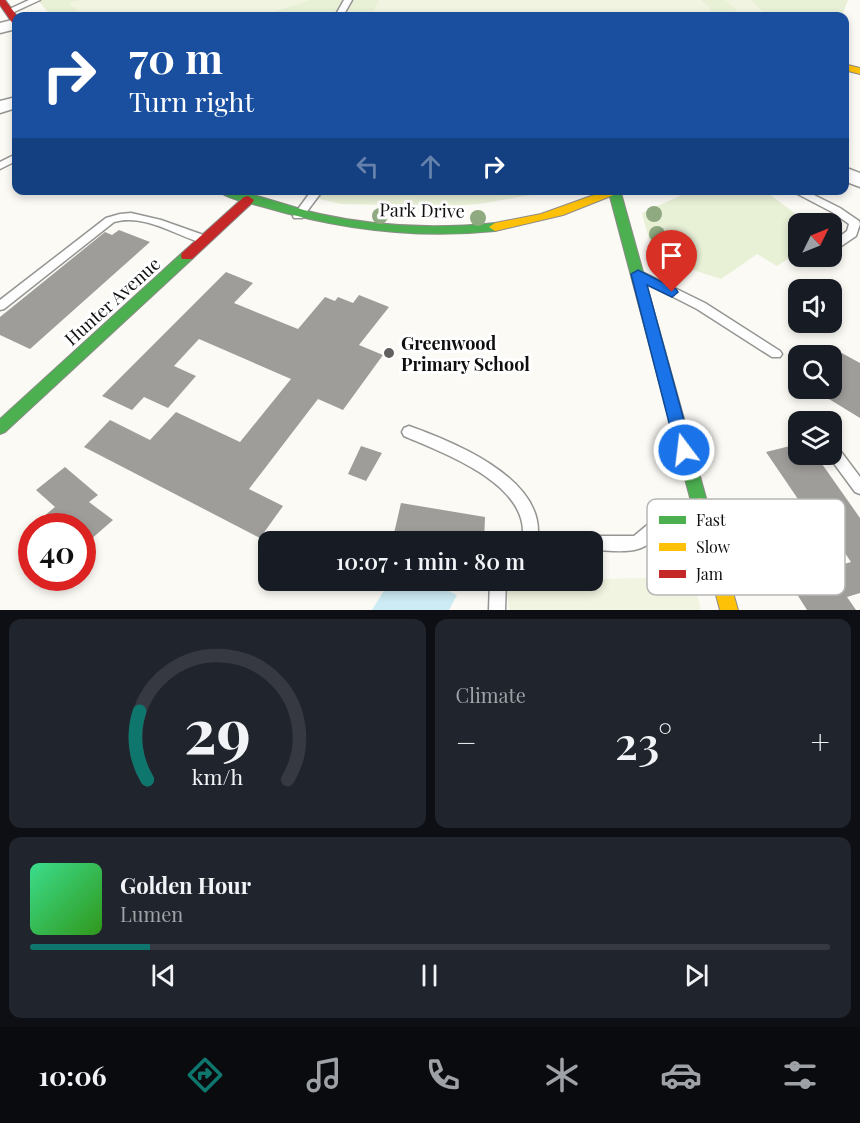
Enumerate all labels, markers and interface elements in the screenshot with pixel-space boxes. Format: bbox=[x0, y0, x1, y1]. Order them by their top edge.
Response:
text: 70 m bbox=[129, 29, 223, 85]
icon: right bbox=[30, 36, 108, 114]
text: Turn right bbox=[129, 83, 254, 119]
icon: left bbox=[351, 150, 384, 183]
icon: ahead bbox=[414, 150, 447, 183]
icon: right bbox=[477, 150, 510, 183]
street label: Park Drive bbox=[379, 197, 465, 223]
north arrow bbox=[788, 213, 842, 267]
map controls bbox=[788, 213, 842, 465]
pin bbox=[646, 230, 697, 292]
icon: arrive bbox=[655, 239, 688, 272]
street label: Hunter Avenue bbox=[59, 252, 165, 350]
button: sound bbox=[788, 279, 842, 333]
place label: Greenwood Primary School bbox=[401, 331, 530, 376]
button: search bbox=[788, 345, 842, 399]
marker: Greenwood Primary School bbox=[382, 346, 396, 360]
button: layers bbox=[788, 411, 842, 465]
position arrow bbox=[652, 418, 716, 482]
legend bbox=[647, 499, 845, 595]
text: Fast bbox=[696, 509, 726, 530]
speed limit sign: 40 bbox=[18, 513, 96, 591]
text: Slow bbox=[696, 536, 731, 557]
text: 10:07 · 1 min · 80 m bbox=[336, 546, 525, 576]
text: Jam bbox=[695, 563, 723, 584]
text: Climate bbox=[456, 681, 526, 708]
text: 29 bbox=[184, 686, 251, 770]
text: 23° bbox=[615, 711, 672, 771]
text: − bbox=[456, 719, 477, 763]
text: + bbox=[811, 719, 830, 763]
text: km/h bbox=[192, 763, 243, 791]
text: Golden Hour bbox=[120, 870, 251, 900]
text: Lumen bbox=[120, 900, 183, 927]
icon: previous bbox=[147, 959, 180, 992]
icon: pause bbox=[413, 959, 446, 992]
icon: next bbox=[680, 959, 713, 992]
icon: directions bbox=[184, 1054, 226, 1096]
icon: music bbox=[303, 1054, 345, 1096]
icon: phone bbox=[422, 1054, 464, 1096]
icon: climate bbox=[541, 1054, 583, 1096]
icon: car bbox=[660, 1054, 702, 1096]
icon: filters bbox=[779, 1054, 821, 1096]
text: 10:06 bbox=[39, 1057, 107, 1093]

